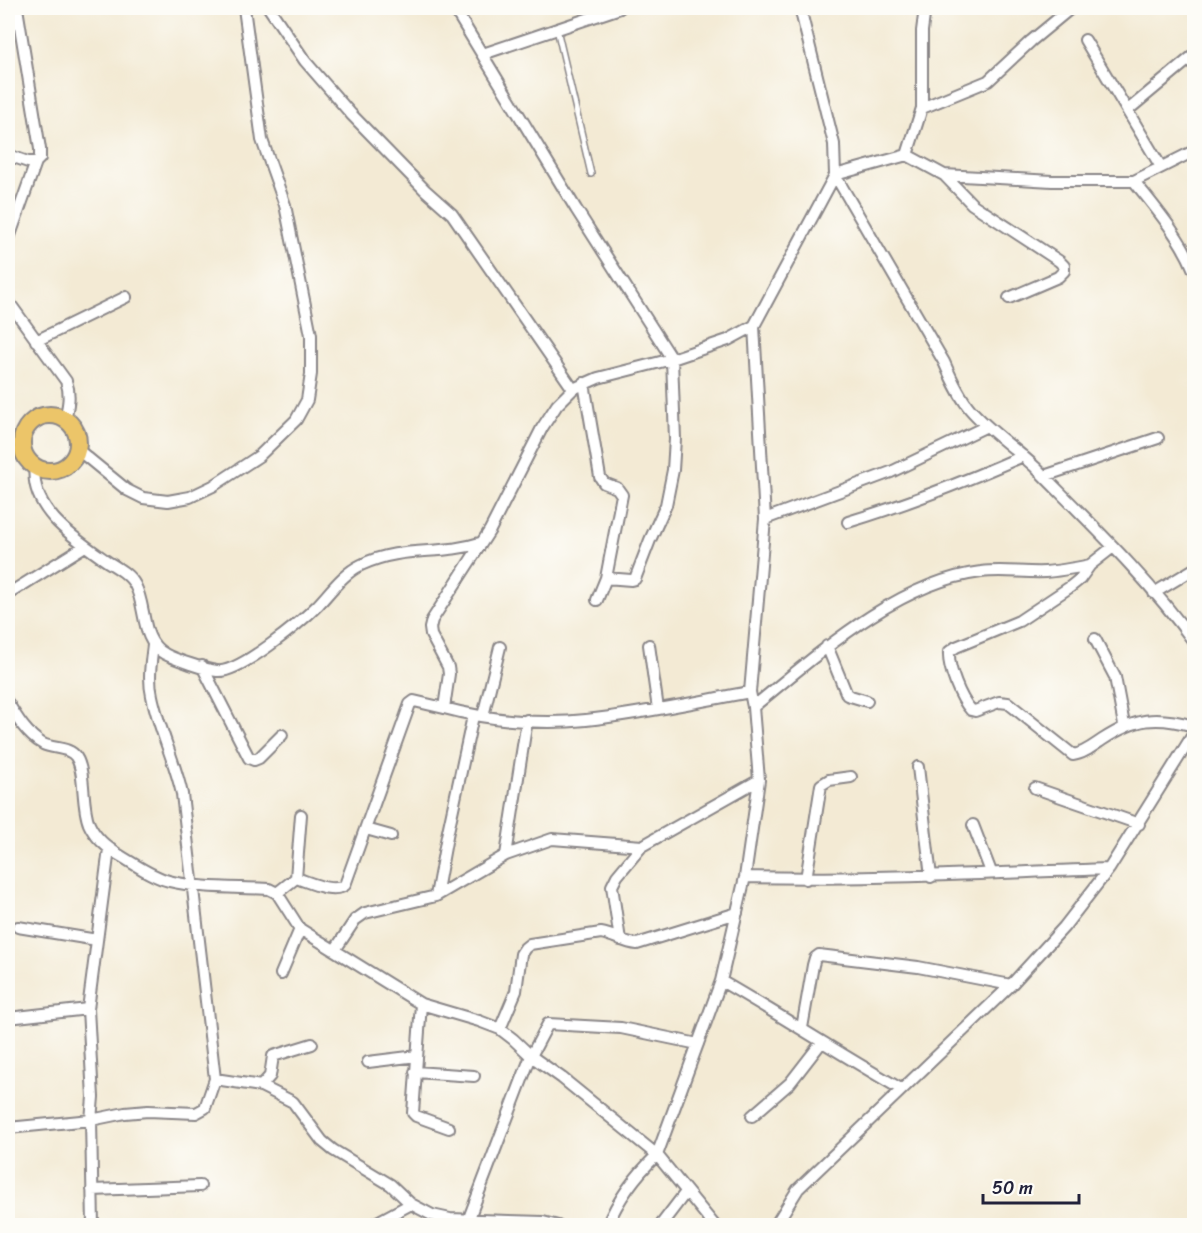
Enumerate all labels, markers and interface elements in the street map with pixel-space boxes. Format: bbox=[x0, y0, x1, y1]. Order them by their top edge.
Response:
scale bar bbox=[983, 1167, 1079, 1205]
text: 50 m bbox=[992, 1172, 1033, 1204]

